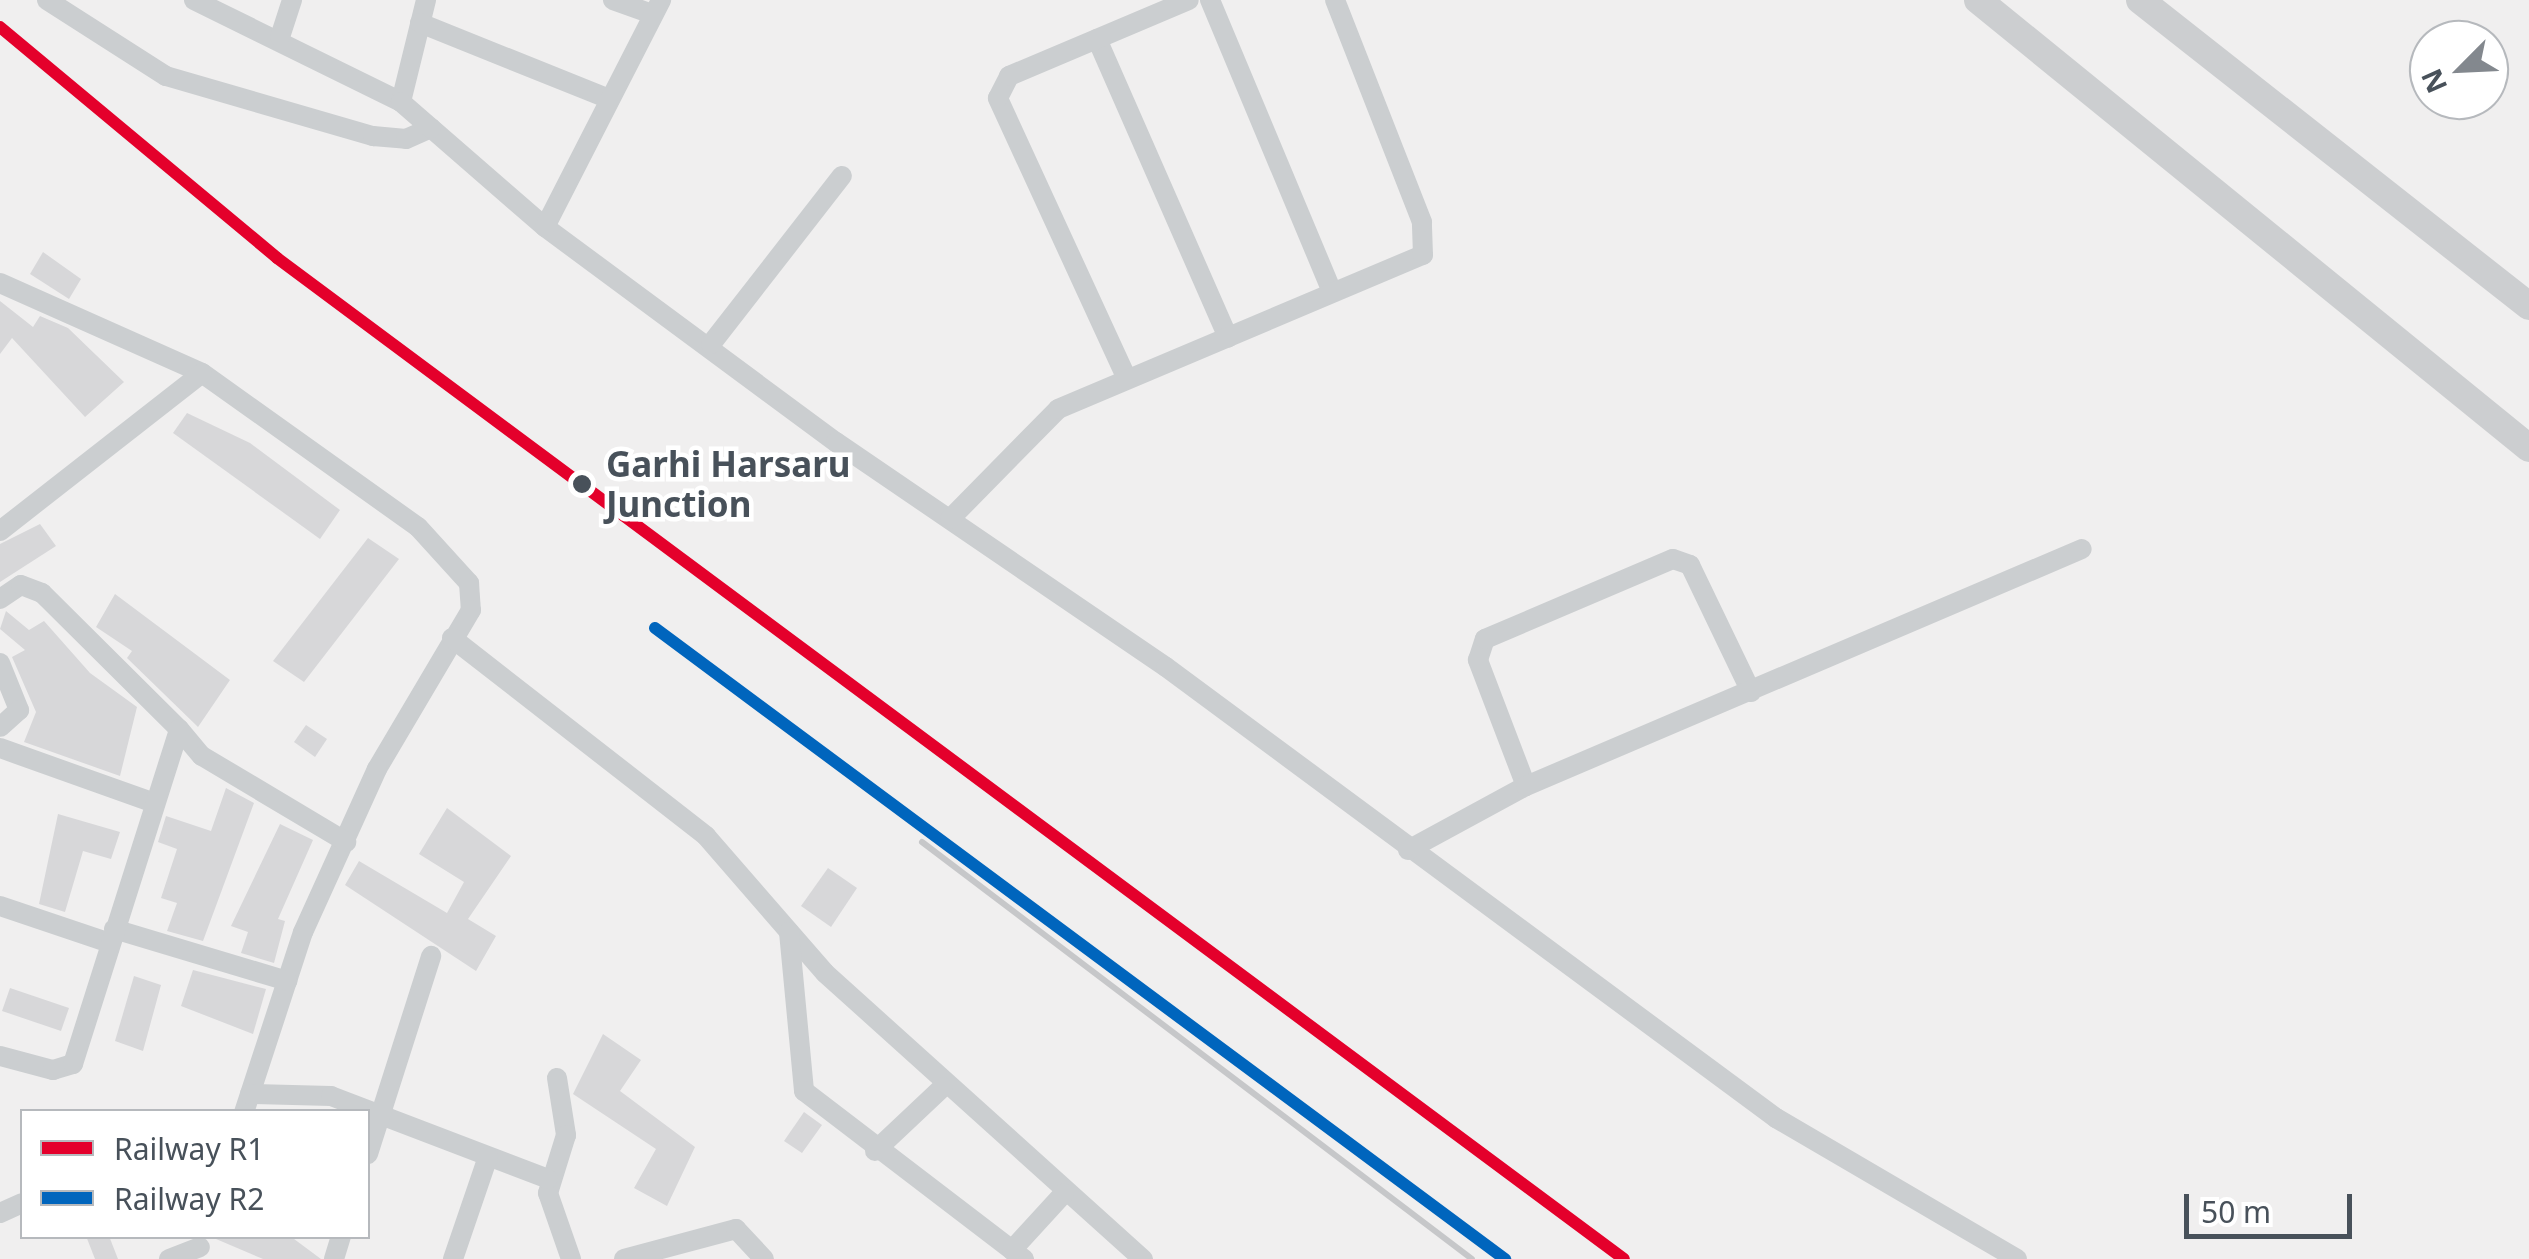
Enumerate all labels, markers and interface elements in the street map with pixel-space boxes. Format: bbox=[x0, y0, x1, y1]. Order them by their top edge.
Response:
north arrow bbox=[2409, 20, 2509, 120]
text: N bbox=[2411, 63, 2455, 100]
place label: Garhi Harsaru Junction bbox=[606, 443, 851, 525]
marker: Garhi Harsaru Junction bbox=[567, 469, 597, 499]
legend bbox=[20, 1109, 370, 1239]
text: Railway R1 bbox=[114, 1128, 264, 1169]
scale bar bbox=[2189, 1174, 2356, 1236]
text: Railway R2 bbox=[114, 1178, 264, 1219]
text: 50 m bbox=[2201, 1191, 2271, 1232]

